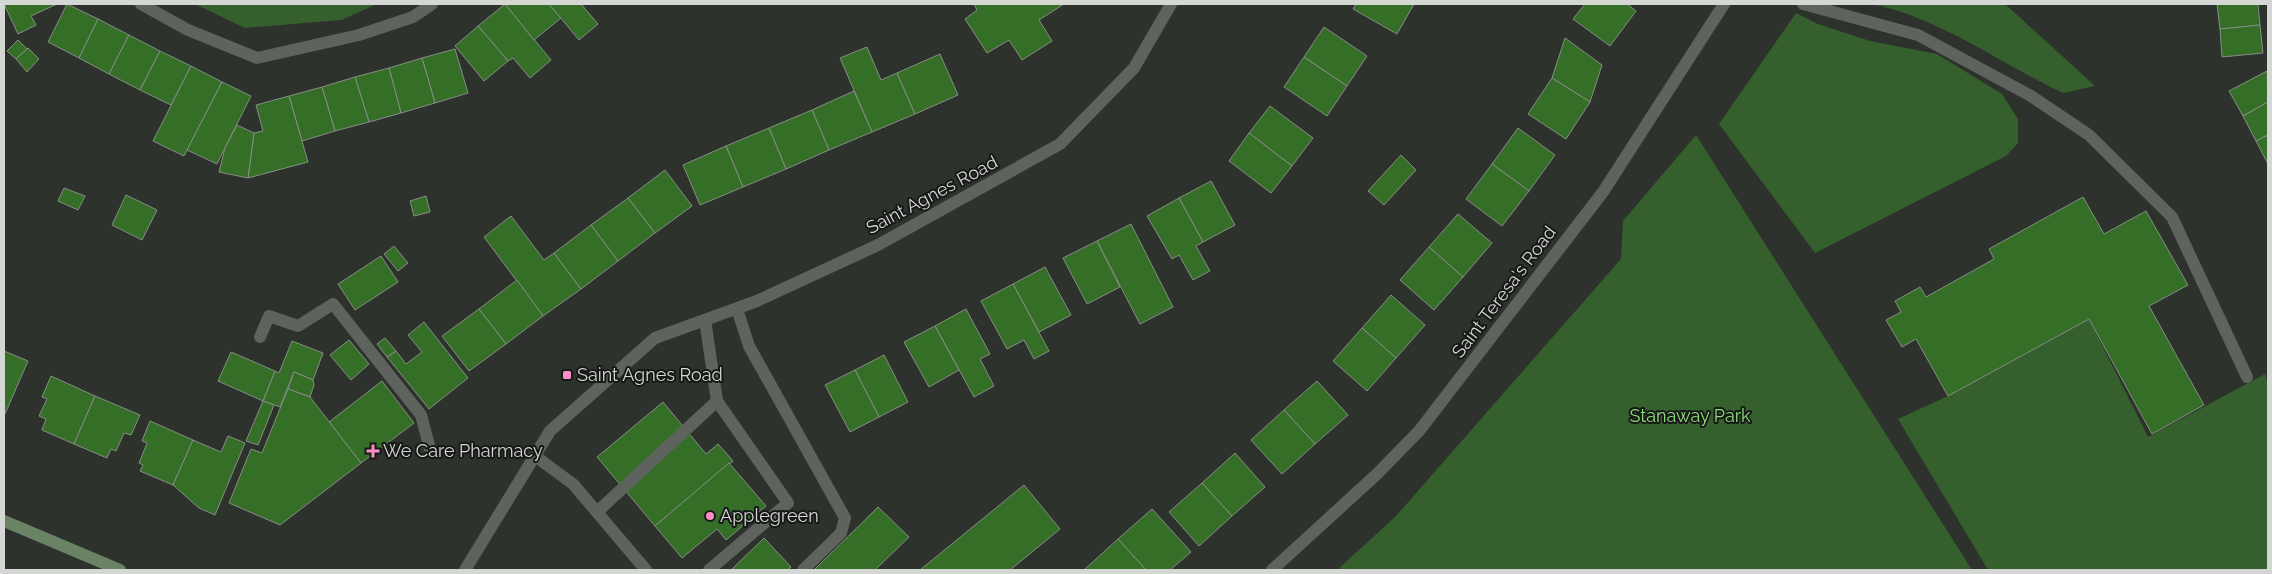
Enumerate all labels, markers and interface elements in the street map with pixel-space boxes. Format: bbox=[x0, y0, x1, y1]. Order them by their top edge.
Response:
street label: Saint Agnes Road bbox=[863, 151, 1001, 238]
street label: Saint Teresa's Road bbox=[1447, 222, 1560, 362]
place label: Saint Agnes Road bbox=[577, 364, 723, 385]
marker: Saint Agnes Road bbox=[561, 369, 573, 381]
park label: Stanaway Park bbox=[1629, 405, 1751, 426]
place label: We Care Pharmacy bbox=[383, 440, 543, 461]
marker: We Care Pharmacy bbox=[367, 445, 379, 457]
place label: Applegreen bbox=[720, 505, 819, 526]
marker: Applegreen bbox=[704, 510, 716, 522]

